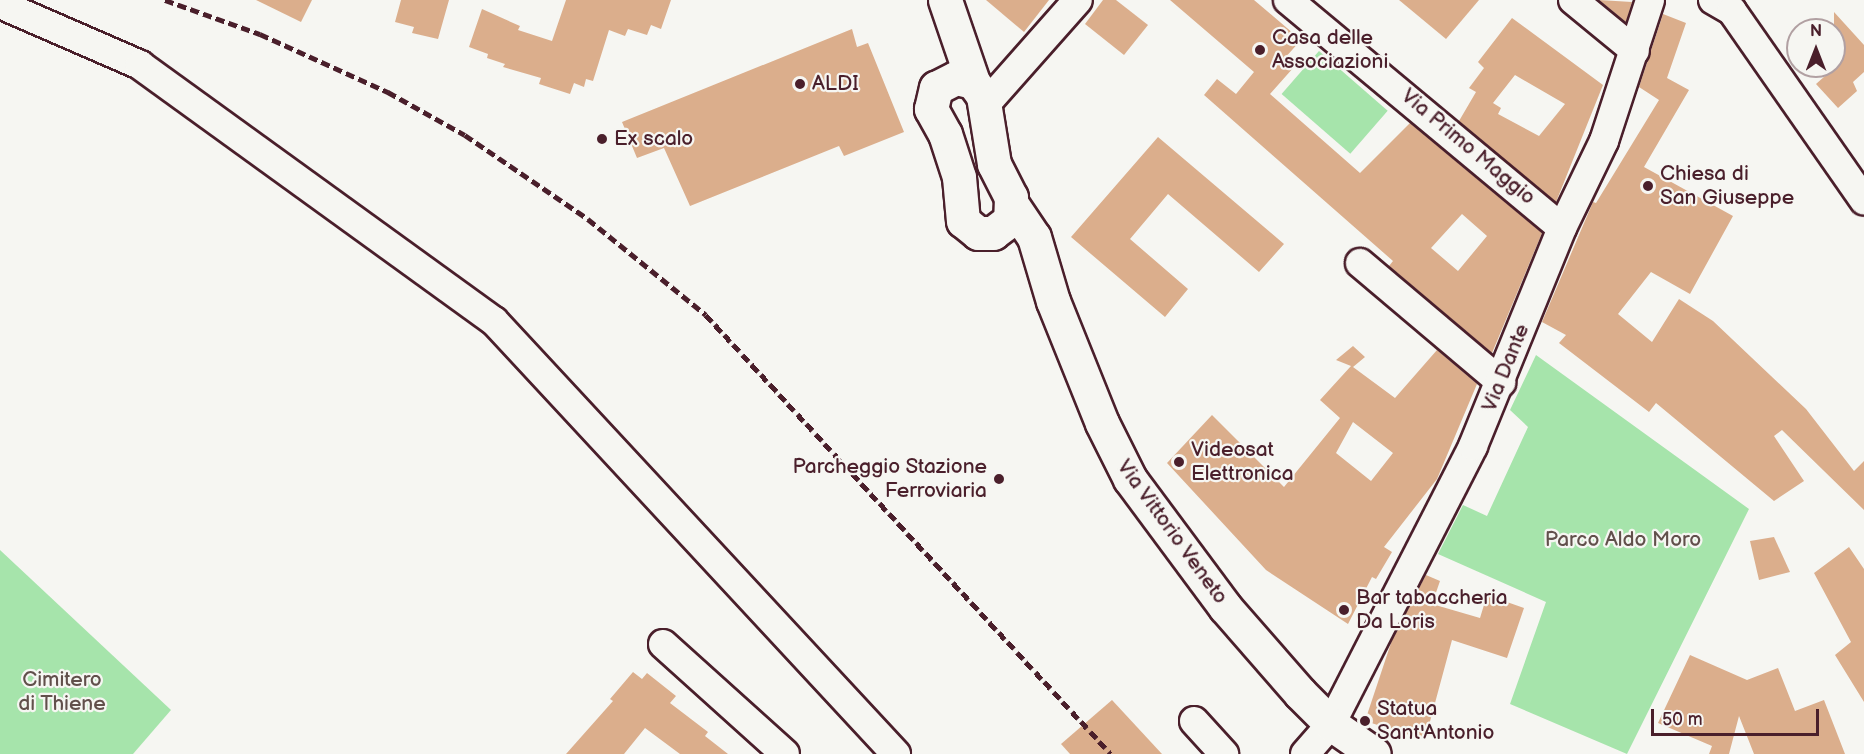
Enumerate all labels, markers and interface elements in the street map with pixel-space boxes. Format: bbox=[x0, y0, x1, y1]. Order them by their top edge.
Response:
north arrow bbox=[1786, 18, 1846, 78]
text: N bbox=[1810, 22, 1822, 41]
place label: Casa delle Associazioni bbox=[1272, 25, 1388, 75]
marker: Casa delle Associazioni bbox=[1253, 43, 1267, 57]
place label: ALDI bbox=[812, 71, 859, 97]
marker: ALDI bbox=[793, 77, 807, 91]
street label: Via Primo Maggio bbox=[1396, 84, 1540, 210]
place label: Ex scalo bbox=[614, 126, 693, 152]
marker: Ex scalo bbox=[595, 132, 609, 146]
place label: Chiesa di San Giuseppe bbox=[1660, 161, 1794, 211]
marker: Chiesa di San Giuseppe bbox=[1641, 179, 1655, 193]
street label: Via Dante bbox=[1477, 320, 1535, 416]
place label: Videosat Elettronica bbox=[1191, 437, 1294, 487]
place label: Parcheggio Stazione Ferroviaria bbox=[792, 454, 987, 504]
street label: Via Vittorio Veneto bbox=[1111, 454, 1233, 610]
marker: Videosat Elettronica bbox=[1172, 455, 1186, 469]
marker: Parcheggio Stazione Ferroviaria bbox=[992, 472, 1006, 486]
park label: Parco Aldo Moro bbox=[1545, 527, 1701, 553]
place label: Bar tabaccheria Da Loris bbox=[1356, 585, 1508, 635]
marker: Bar tabaccheria Da Loris bbox=[1337, 603, 1351, 617]
park label: Cimitero di Thiene bbox=[18, 667, 106, 717]
place label: Statua Sant'Antonio bbox=[1377, 696, 1494, 746]
scale bar bbox=[1654, 697, 1822, 735]
text: 50 m bbox=[1662, 709, 1703, 730]
marker: Statua Sant'Antonio bbox=[1358, 714, 1372, 728]

